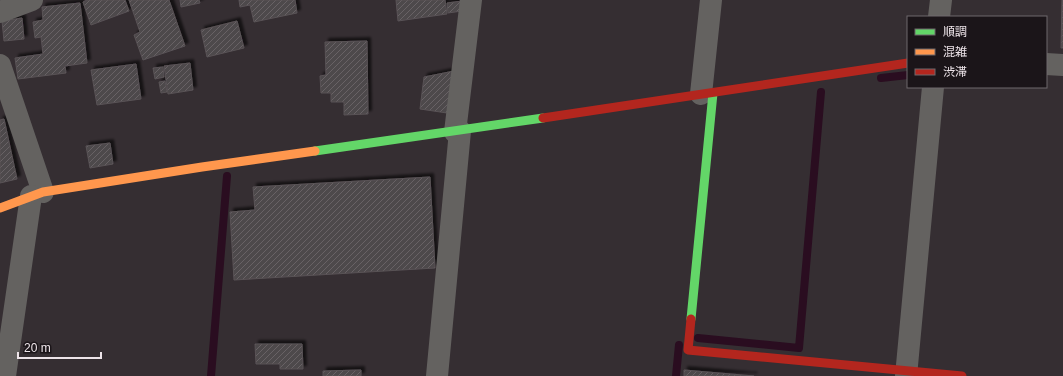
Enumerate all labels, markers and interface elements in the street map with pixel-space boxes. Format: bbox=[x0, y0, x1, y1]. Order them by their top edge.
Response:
legend bbox=[907, 16, 1047, 88]
text: 順調 bbox=[943, 25, 967, 39]
text: 混雑 bbox=[943, 45, 967, 59]
text: 渋滞 bbox=[943, 65, 967, 79]
scale bar bbox=[18, 334, 101, 360]
text: 20 m bbox=[24, 341, 51, 355]

